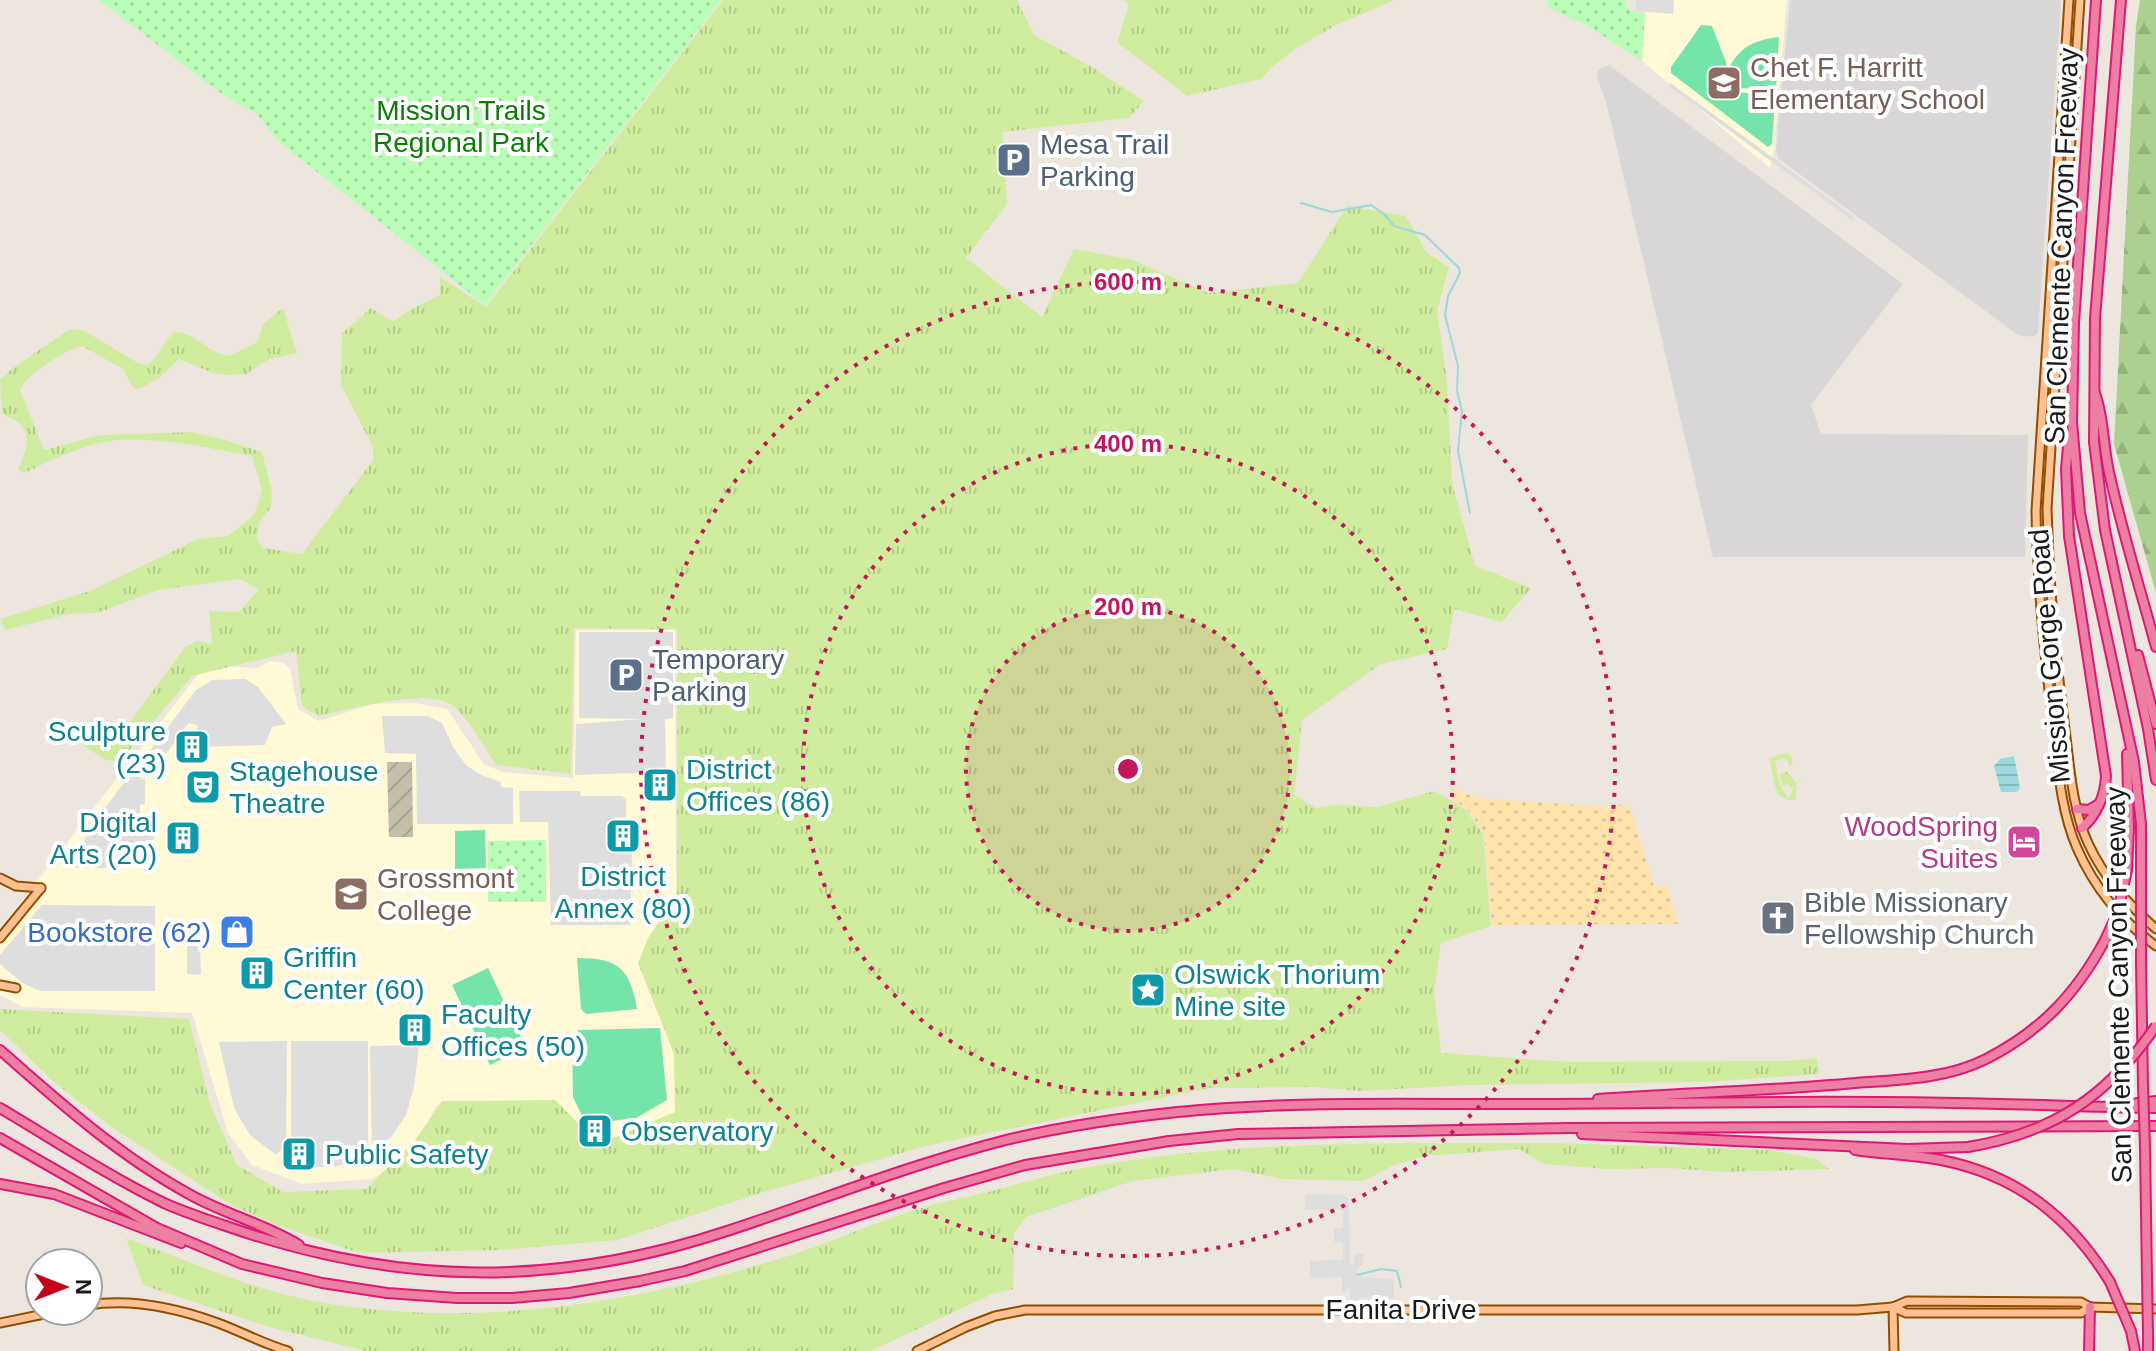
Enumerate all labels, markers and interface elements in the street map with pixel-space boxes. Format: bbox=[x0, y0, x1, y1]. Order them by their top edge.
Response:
street label: San Clemente Canyon Freeway bbox=[2039, 47, 2084, 445]
place label: Chet F. Harritt Elementary School bbox=[1750, 52, 1985, 115]
school or university icon: Chet F. Harritt Elementary School bbox=[1705, 64, 1743, 102]
park label: Mission Trails Regional Park bbox=[373, 95, 550, 158]
place label: Mesa Trail Parking bbox=[1040, 129, 1169, 192]
parking icon: Mesa Trail Parking bbox=[995, 141, 1033, 179]
text: 600 m bbox=[1094, 268, 1162, 295]
text: 400 m bbox=[1094, 430, 1162, 457]
street label: Mission Gorge Road bbox=[2023, 527, 2076, 784]
text: 200 m bbox=[1094, 593, 1162, 620]
place label: Temporary Parking bbox=[652, 644, 784, 707]
parking icon: Temporary Parking bbox=[607, 656, 645, 694]
place label: Sculpture (23) bbox=[48, 716, 166, 779]
building icon: Sculpture (23) bbox=[173, 728, 211, 766]
place label: District Offices (86) bbox=[686, 754, 830, 817]
centre of rings bbox=[1114, 755, 1142, 783]
place label: Stagehouse Theatre bbox=[229, 756, 378, 819]
building icon: District Offices (86) bbox=[641, 766, 679, 804]
theatre icon: Stagehouse Theatre bbox=[184, 768, 222, 806]
street label: San Clemente Canyon Freeway bbox=[2100, 786, 2137, 1184]
place label: Digital Arts (20) bbox=[50, 807, 157, 870]
place label: WoodSpring Suites bbox=[1844, 811, 1998, 874]
building icon: District Annex (80) bbox=[604, 817, 642, 855]
building icon: Digital Arts (20) bbox=[164, 819, 202, 857]
hotel icon: WoodSpring Suites bbox=[2005, 823, 2043, 861]
place label: District Annex (80) bbox=[555, 861, 691, 924]
place label: Grossmont College bbox=[377, 863, 514, 926]
school or university icon: Grossmont College bbox=[332, 875, 370, 913]
place label: Bible Missionary Fellowship Church bbox=[1804, 887, 2034, 950]
church icon: Bible Missionary Fellowship Church bbox=[1759, 899, 1797, 937]
shop icon: Bookstore (62) bbox=[218, 913, 256, 951]
place label: Bookstore (62) bbox=[27, 917, 211, 948]
place label: Griffin Center (60) bbox=[283, 942, 425, 1005]
building icon: Griffin Center (60) bbox=[238, 954, 276, 992]
place label: Olswick Thorium Mine site bbox=[1174, 959, 1380, 1022]
place icon: Olswick Thorium Mine site bbox=[1129, 971, 1167, 1009]
place label: Faculty Offices (50) bbox=[441, 999, 585, 1062]
building icon: Faculty Offices (50) bbox=[396, 1011, 434, 1049]
building icon: Observatory bbox=[576, 1112, 614, 1150]
place label: Observatory bbox=[621, 1116, 774, 1147]
building icon: Public Safety bbox=[280, 1135, 318, 1173]
place label: Public Safety bbox=[325, 1139, 488, 1170]
north arrow bbox=[24, 1247, 104, 1327]
text: N bbox=[71, 1279, 96, 1295]
street label: Fanita Drive bbox=[1326, 1294, 1476, 1325]

